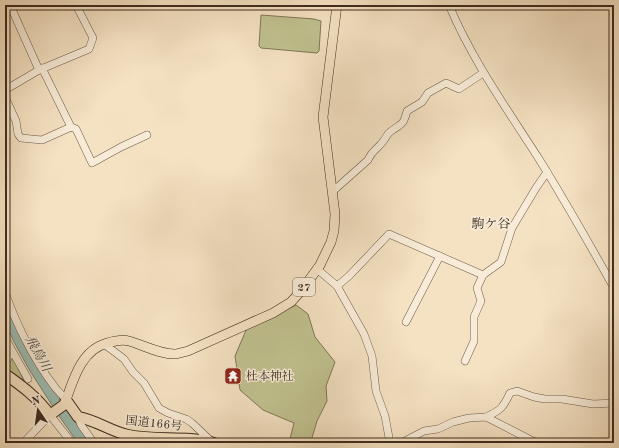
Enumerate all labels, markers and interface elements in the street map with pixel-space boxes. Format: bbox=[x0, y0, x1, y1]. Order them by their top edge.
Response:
district label: 駒ケ谷 bbox=[471, 217, 511, 231]
road number: 27 bbox=[293, 278, 315, 296]
water label: 飛鳥川 bbox=[23, 333, 55, 376]
temple icon: 杜本神社 bbox=[223, 366, 243, 386]
place label: 杜本神社 bbox=[246, 369, 294, 383]
north arrow bbox=[18, 390, 58, 430]
text: N bbox=[31, 395, 42, 408]
street label: 国道166号 bbox=[125, 413, 183, 433]

